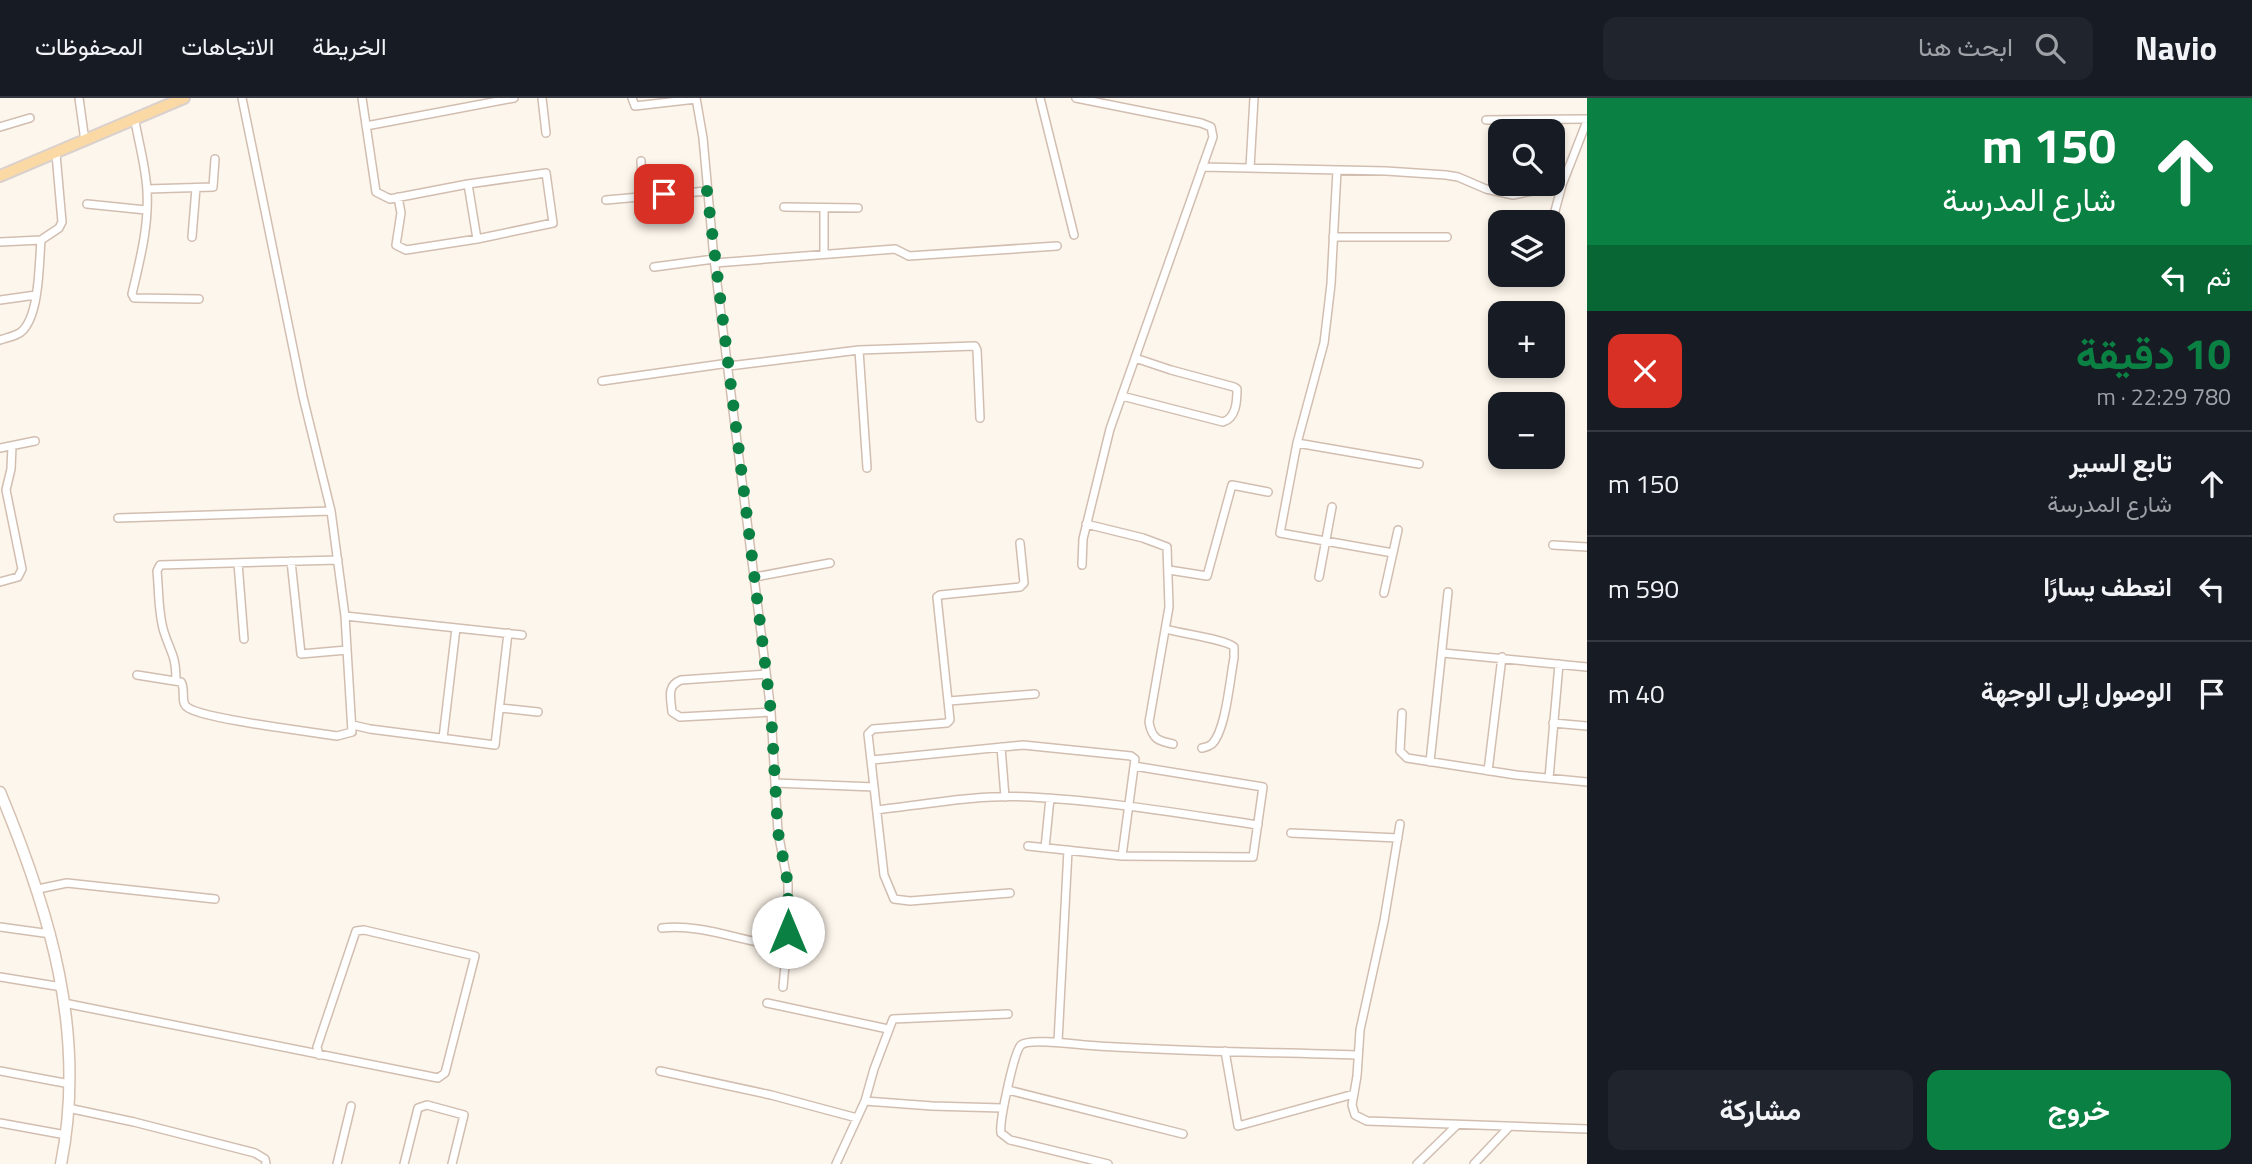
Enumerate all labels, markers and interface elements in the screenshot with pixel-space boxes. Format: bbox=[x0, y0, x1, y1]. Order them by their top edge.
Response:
search box bbox=[1603, 17, 2093, 80]
text: Navio bbox=[2135, 23, 2217, 73]
text: ابحث هنا bbox=[1918, 27, 2013, 66]
text: المحفوظات bbox=[35, 28, 143, 64]
text: الاتجاهات bbox=[181, 28, 274, 64]
text: الخريطة bbox=[312, 28, 387, 64]
icon: search bbox=[2031, 29, 2069, 67]
text: 150 m bbox=[1982, 107, 2116, 182]
map controls bbox=[1488, 119, 1565, 469]
button: search bbox=[1488, 119, 1565, 196]
icon: ahead bbox=[2140, 126, 2231, 217]
pin bbox=[634, 164, 694, 224]
icon: arrive bbox=[645, 175, 683, 213]
text: شارع المدرسة bbox=[1942, 175, 2116, 223]
button: layers bbox=[1488, 210, 1565, 287]
text: ثم bbox=[2207, 257, 2231, 296]
icon: left bbox=[2155, 259, 2193, 297]
button: + bbox=[1488, 301, 1565, 378]
text: 10 دقيقة bbox=[2076, 321, 2231, 385]
button: close bbox=[1608, 334, 1682, 408]
text: 780 m · 22:29 bbox=[2096, 379, 2231, 414]
button: − bbox=[1488, 392, 1565, 469]
text: تابع السير bbox=[2069, 443, 2172, 482]
text: 150 m bbox=[1608, 464, 1679, 503]
icon: ahead bbox=[2193, 465, 2231, 503]
text: شارع المدرسة bbox=[2047, 486, 2172, 521]
text: انعطف يسارًا bbox=[2043, 567, 2172, 606]
text: 590 m bbox=[1608, 569, 1679, 608]
icon: left bbox=[2193, 570, 2231, 608]
text: الوصول إلى الوجهة bbox=[1981, 672, 2172, 711]
text: 40 m bbox=[1608, 674, 1665, 713]
icon: arrive bbox=[2193, 675, 2231, 713]
position arrow bbox=[751, 895, 825, 969]
button: مشاركة bbox=[1608, 1070, 1913, 1150]
button: خروج bbox=[1927, 1070, 2231, 1150]

